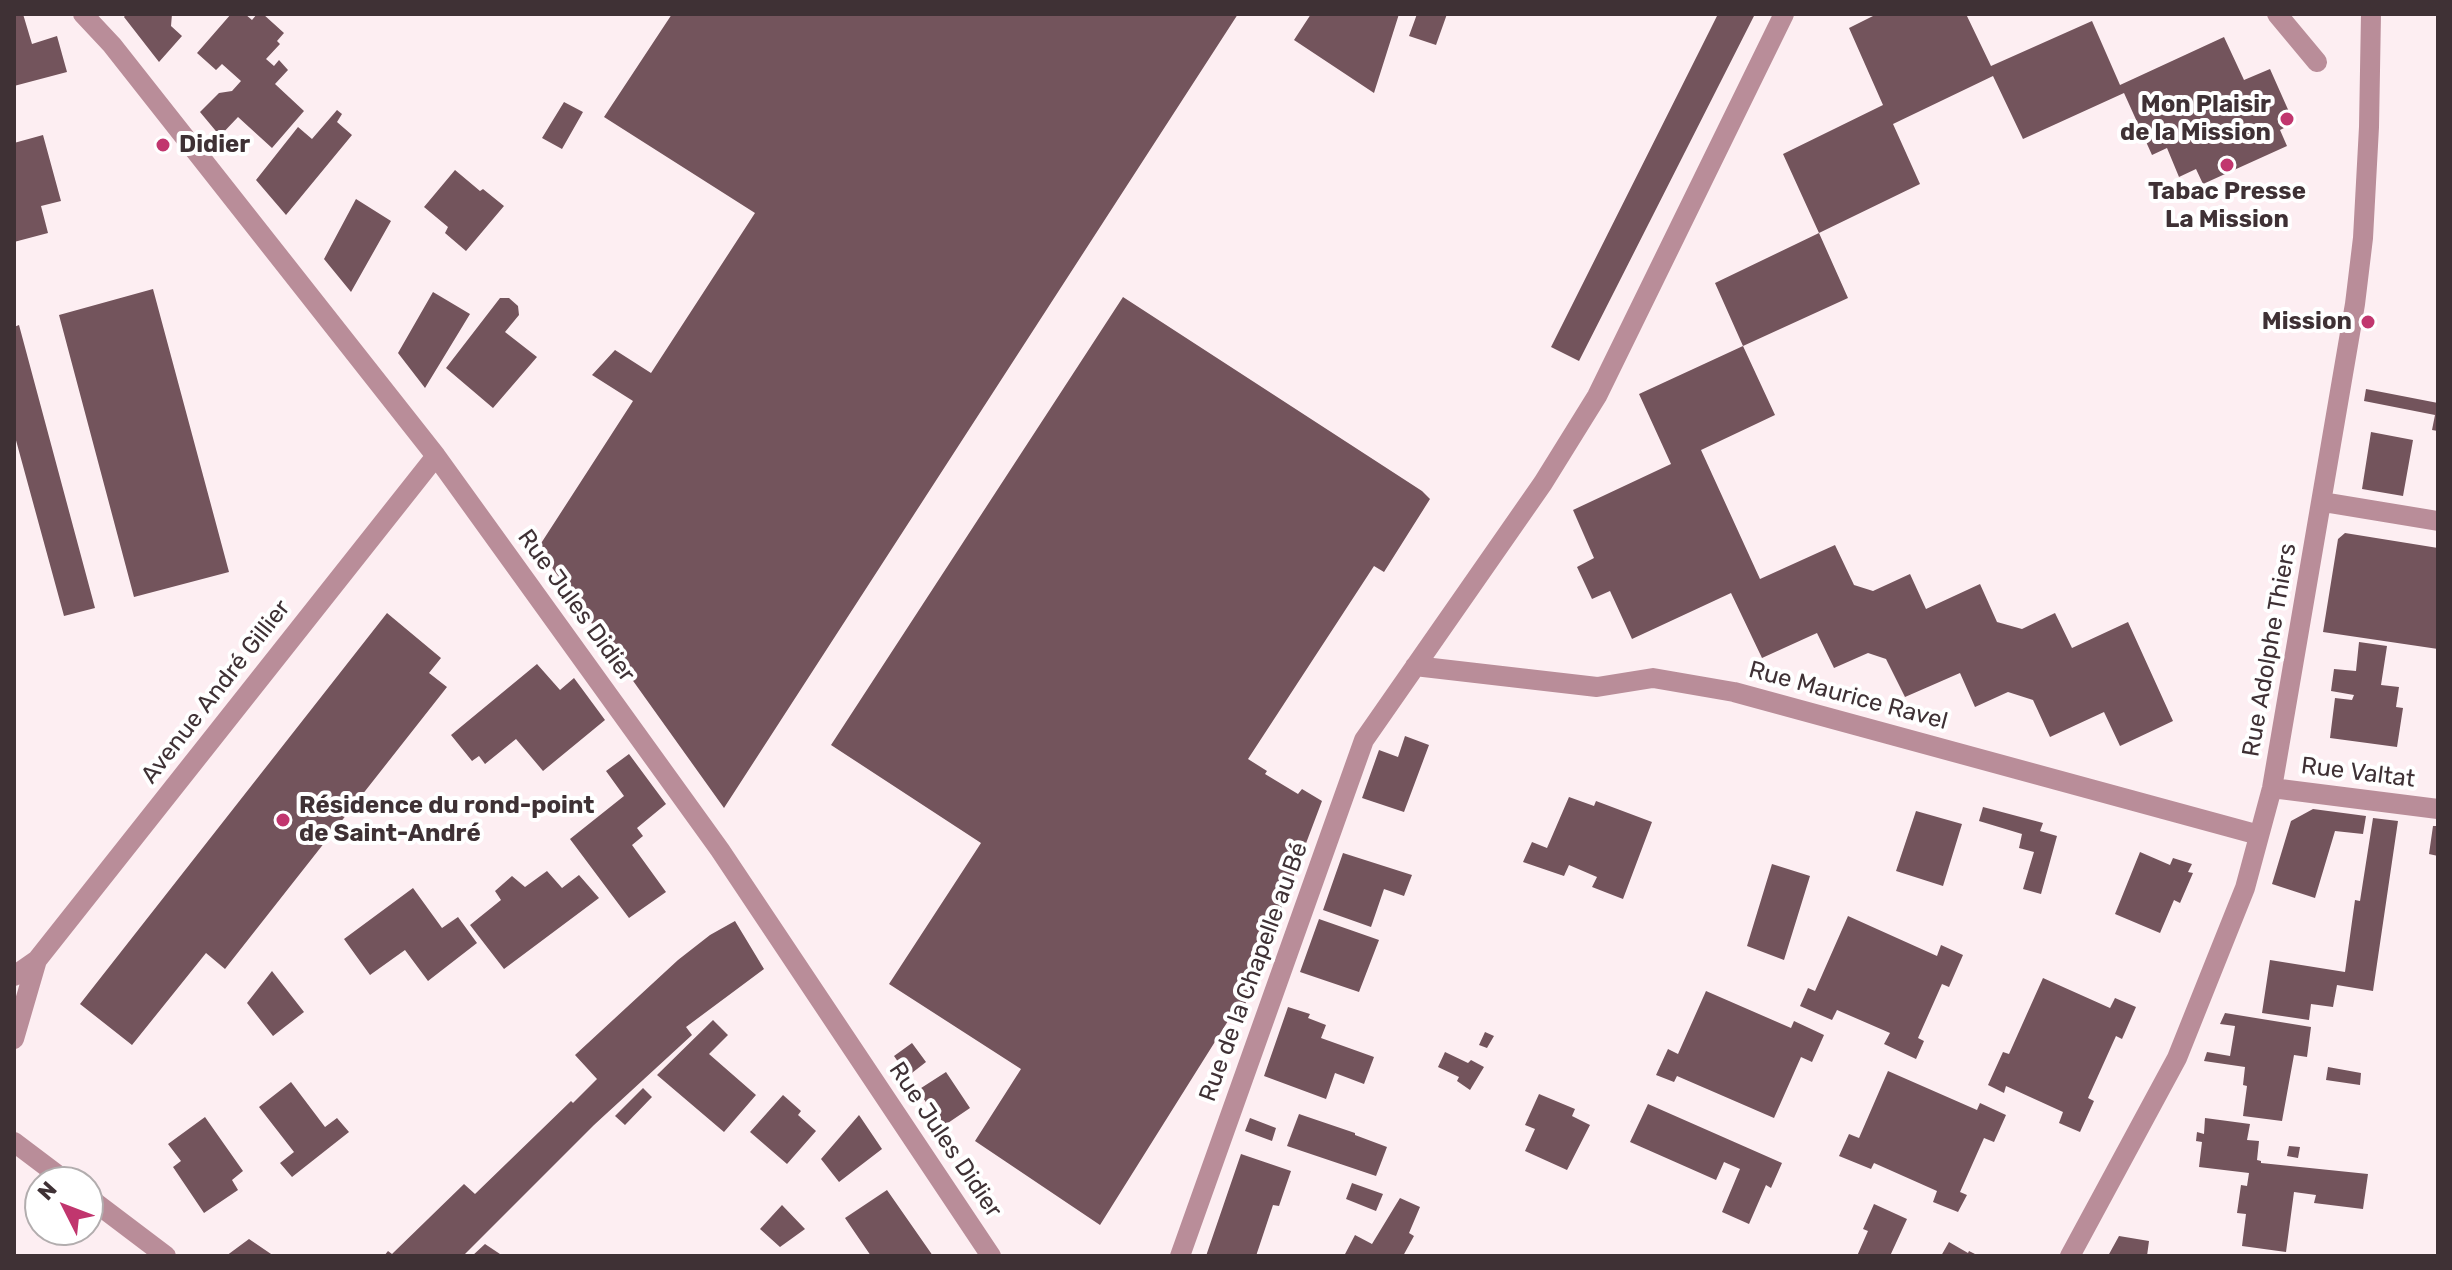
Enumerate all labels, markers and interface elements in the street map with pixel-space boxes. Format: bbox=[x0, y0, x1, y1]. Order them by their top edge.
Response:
place label: Mon Plaisir de la Mission bbox=[2120, 91, 2271, 147]
marker: Mon Plaisir de la Mission bbox=[2278, 110, 2296, 128]
place label: Didier bbox=[179, 131, 250, 159]
marker: Didier bbox=[154, 136, 172, 154]
marker: Tabac Presse La Mission bbox=[2218, 156, 2236, 174]
place label: Tabac Presse La Mission bbox=[2148, 178, 2306, 234]
place label: Mission bbox=[2262, 308, 2352, 336]
marker: Mission bbox=[2359, 313, 2377, 331]
street label: Rue Jules Didier bbox=[511, 524, 641, 688]
street label: Rue Adolphe Thiers bbox=[2237, 541, 2303, 759]
street label: Avenue André Gillier bbox=[135, 594, 297, 790]
street label: Rue Maurice Ravel bbox=[1745, 656, 1951, 736]
street label: Rue Valtat bbox=[2299, 752, 2417, 794]
place label: Résidence du rond-point de Saint-André bbox=[299, 792, 594, 848]
marker: Résidence du rond-point de Saint-André bbox=[274, 811, 292, 829]
street label: Rue de la Chapelle au Bé bbox=[1194, 838, 1314, 1106]
street label: Rue Jules Didier bbox=[882, 1057, 1008, 1223]
north arrow bbox=[24, 1166, 104, 1246]
text: N bbox=[32, 1176, 63, 1206]

